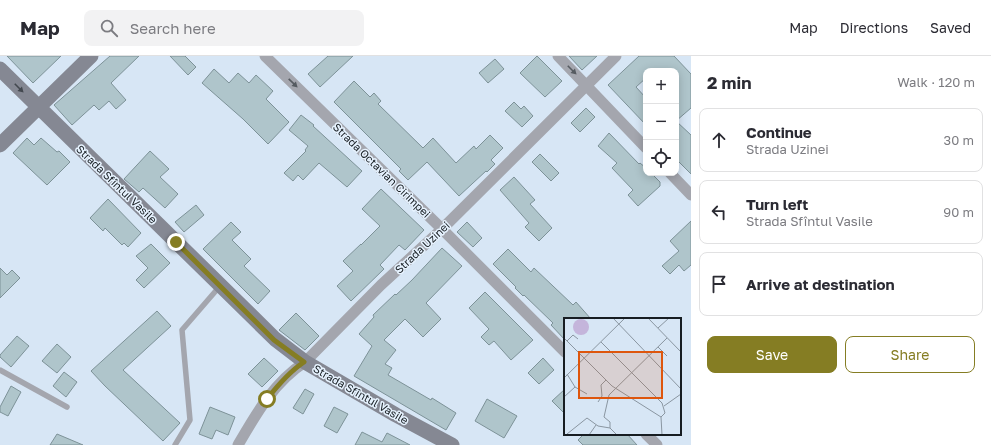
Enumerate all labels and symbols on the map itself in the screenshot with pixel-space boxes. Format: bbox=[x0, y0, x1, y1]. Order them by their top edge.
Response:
one-way arrow bbox=[567, 65, 577, 75]
one-way arrow bbox=[288, 78, 298, 88]
one-way arrow bbox=[14, 83, 24, 93]
street label: Strada Octavian Cirimpei bbox=[331, 120, 433, 220]
street label: Strada Sfîntul Vasile bbox=[74, 142, 160, 226]
street label: Strada Uzinei bbox=[392, 218, 452, 276]
route end bbox=[167, 233, 185, 251]
inset map bbox=[564, 318, 681, 435]
street label: Strada Sfîntul Vasile bbox=[311, 362, 411, 426]
route start bbox=[258, 390, 276, 408]

